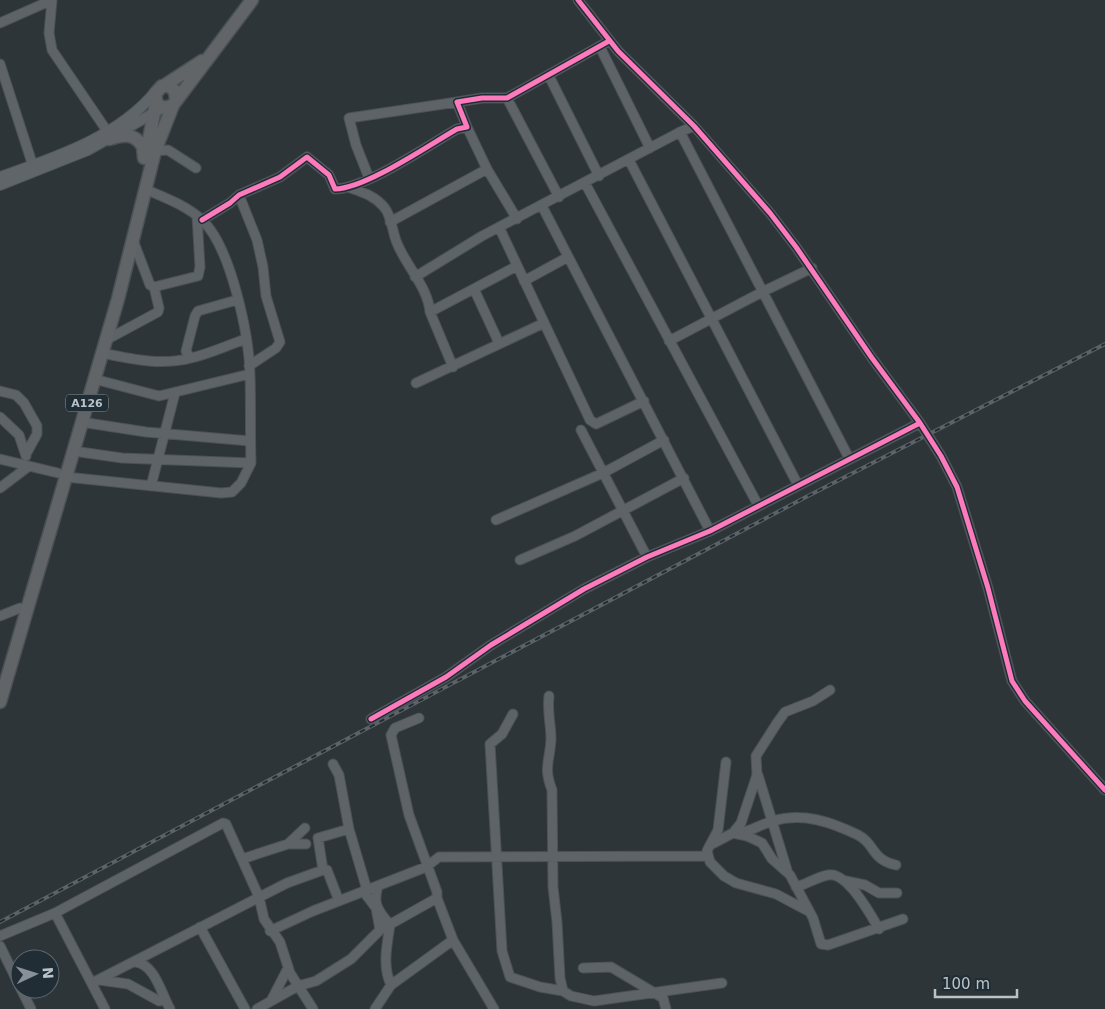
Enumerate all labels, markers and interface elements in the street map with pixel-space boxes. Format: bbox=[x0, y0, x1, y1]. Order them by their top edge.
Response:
road number: A126 bbox=[66, 394, 108, 412]
north arrow bbox=[10, 949, 60, 999]
scale bar bbox=[935, 966, 1018, 998]
text: N bbox=[40, 967, 56, 979]
text: 100 m bbox=[942, 975, 990, 993]

